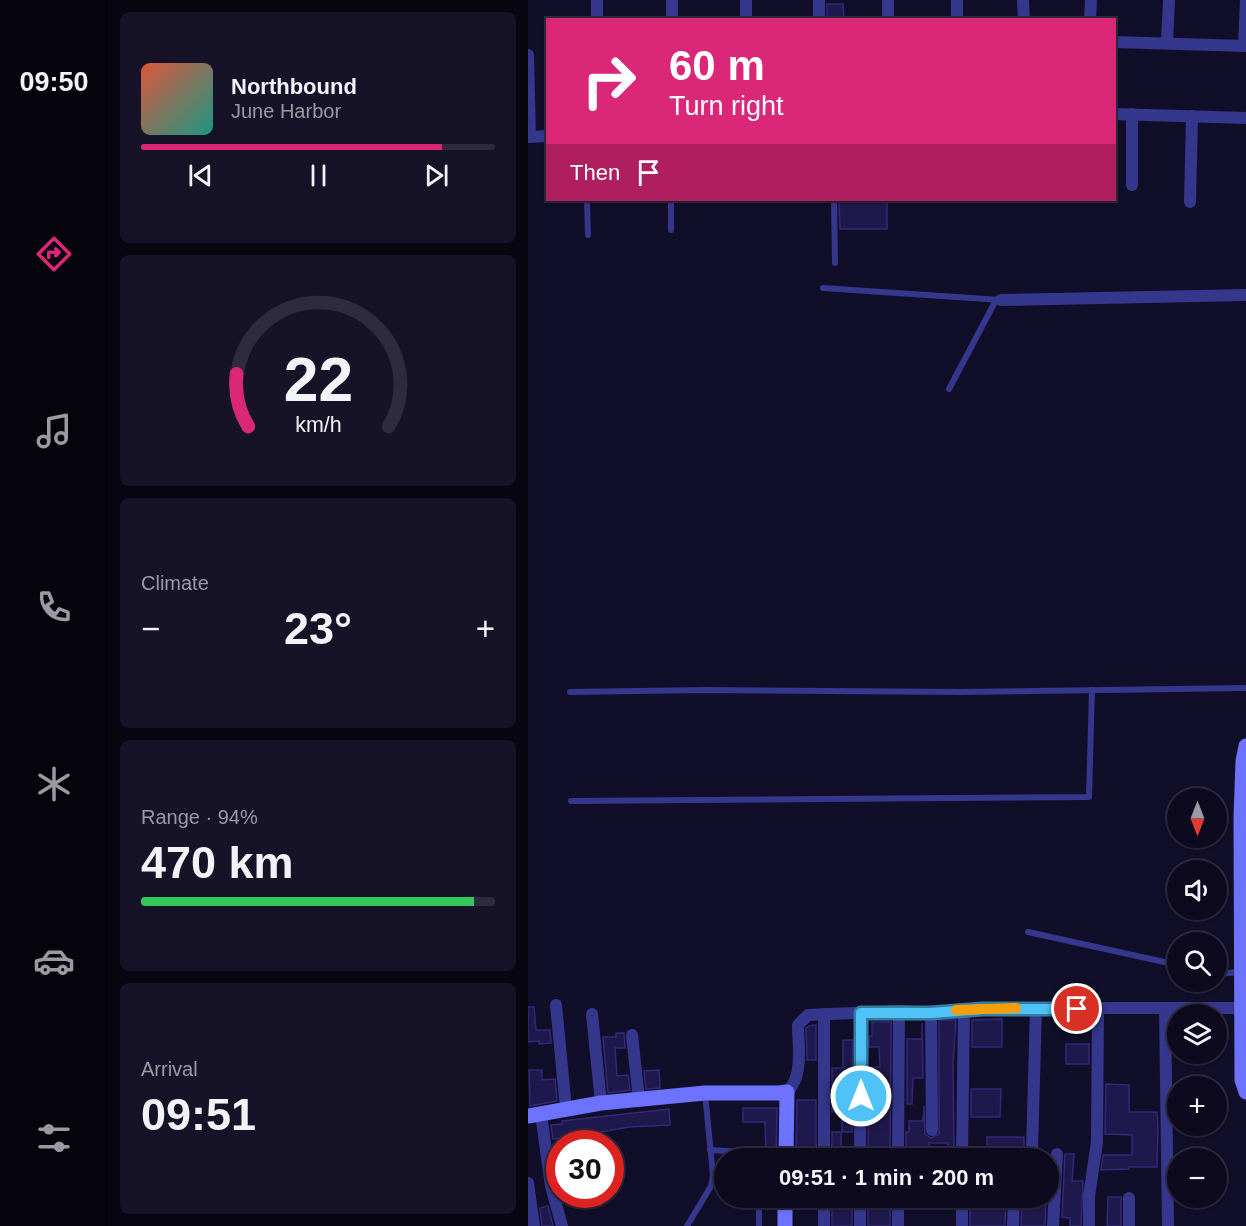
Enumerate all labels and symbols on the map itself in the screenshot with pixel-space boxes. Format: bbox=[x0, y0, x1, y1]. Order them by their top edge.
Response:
north arrow bbox=[1167, 788, 1227, 848]
pin bbox=[1051, 983, 1102, 1034]
position arrow bbox=[829, 1064, 893, 1128]
speed limit sign: 30 bbox=[546, 1130, 624, 1208]

